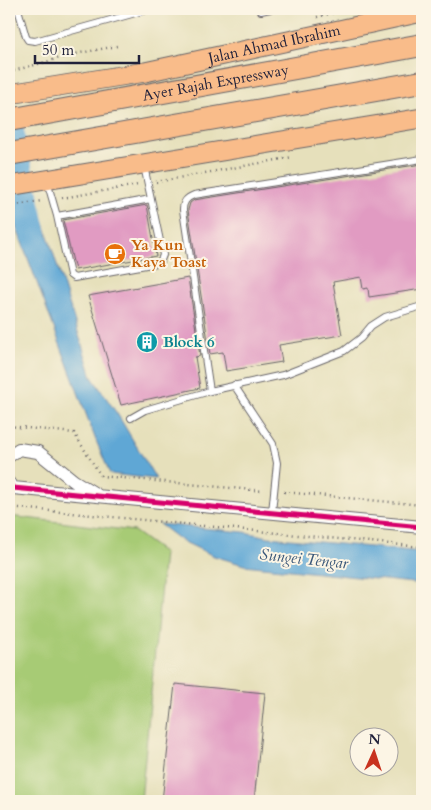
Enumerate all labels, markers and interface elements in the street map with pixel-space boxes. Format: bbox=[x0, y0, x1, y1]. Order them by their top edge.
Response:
street label: Jalan Ahmad Ibrahim bbox=[204, 20, 343, 68]
scale bar bbox=[35, 32, 139, 64]
text: 50 m bbox=[42, 40, 74, 60]
street label: Ayer Rajah Expressway bbox=[141, 59, 290, 106]
place label: Ya Kun Kaya Toast bbox=[131, 235, 207, 272]
cafe icon: Ya Kun Kaya Toast bbox=[103, 242, 127, 266]
building icon: Block 6 bbox=[135, 330, 159, 354]
place label: Block 6 bbox=[163, 332, 215, 352]
water label: Sungei Tengar bbox=[259, 543, 350, 575]
north arrow bbox=[348, 728, 398, 778]
text: N bbox=[368, 730, 381, 749]

